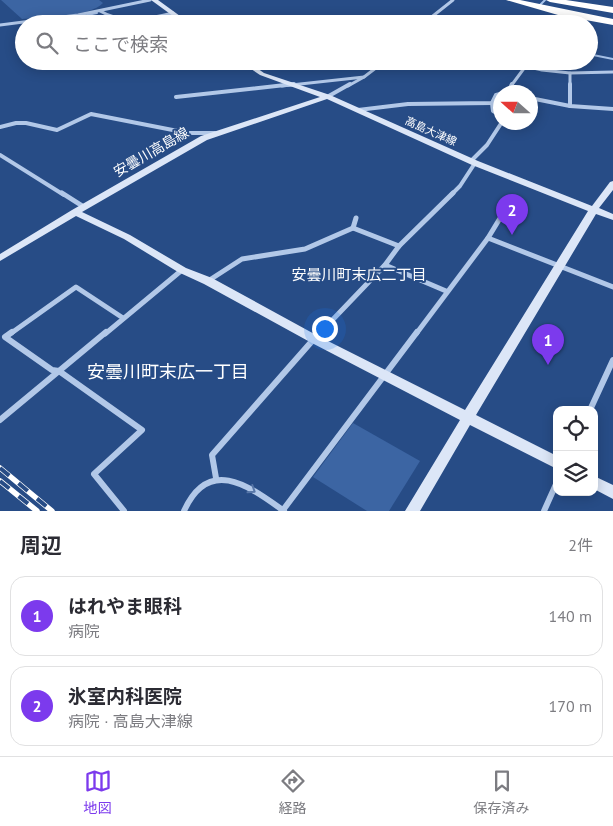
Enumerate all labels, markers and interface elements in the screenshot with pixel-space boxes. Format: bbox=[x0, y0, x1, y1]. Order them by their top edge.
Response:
search box bbox=[15, 15, 598, 70]
icon: search bbox=[33, 29, 61, 57]
text: ここで検索 bbox=[73, 32, 168, 56]
north arrow bbox=[493, 85, 538, 130]
street label: 高島大津線 bbox=[403, 113, 459, 149]
street label: 安曇川高島線 bbox=[110, 123, 192, 181]
pin: 2 bbox=[496, 194, 528, 235]
district label: 安曇川町末広二丁目 bbox=[291, 265, 427, 284]
your location bbox=[312, 316, 338, 342]
pin: 1 bbox=[532, 324, 564, 365]
district label: 安曇川町末広一丁目 bbox=[87, 360, 249, 383]
map controls bbox=[553, 406, 598, 496]
button: locate bbox=[553, 406, 598, 451]
button: layers bbox=[553, 451, 598, 496]
one-way arrow bbox=[246, 484, 255, 493]
text: 周辺 bbox=[20, 532, 62, 559]
text: 2件 bbox=[568, 535, 593, 555]
text: はれやま眼科 bbox=[68, 594, 182, 618]
text: 1 bbox=[32, 606, 42, 626]
text: 140 m bbox=[549, 606, 592, 626]
text: 病院 bbox=[68, 621, 100, 641]
text: 氷室内科医院 bbox=[68, 684, 182, 708]
text: 2 bbox=[32, 696, 42, 716]
text: 170 m bbox=[549, 696, 592, 716]
text: 病院 · 高島大津線 bbox=[68, 711, 193, 731]
tab: 地図 bbox=[84, 767, 112, 817]
tab: 経路 bbox=[279, 767, 307, 817]
tab: 保存済み bbox=[474, 767, 530, 817]

